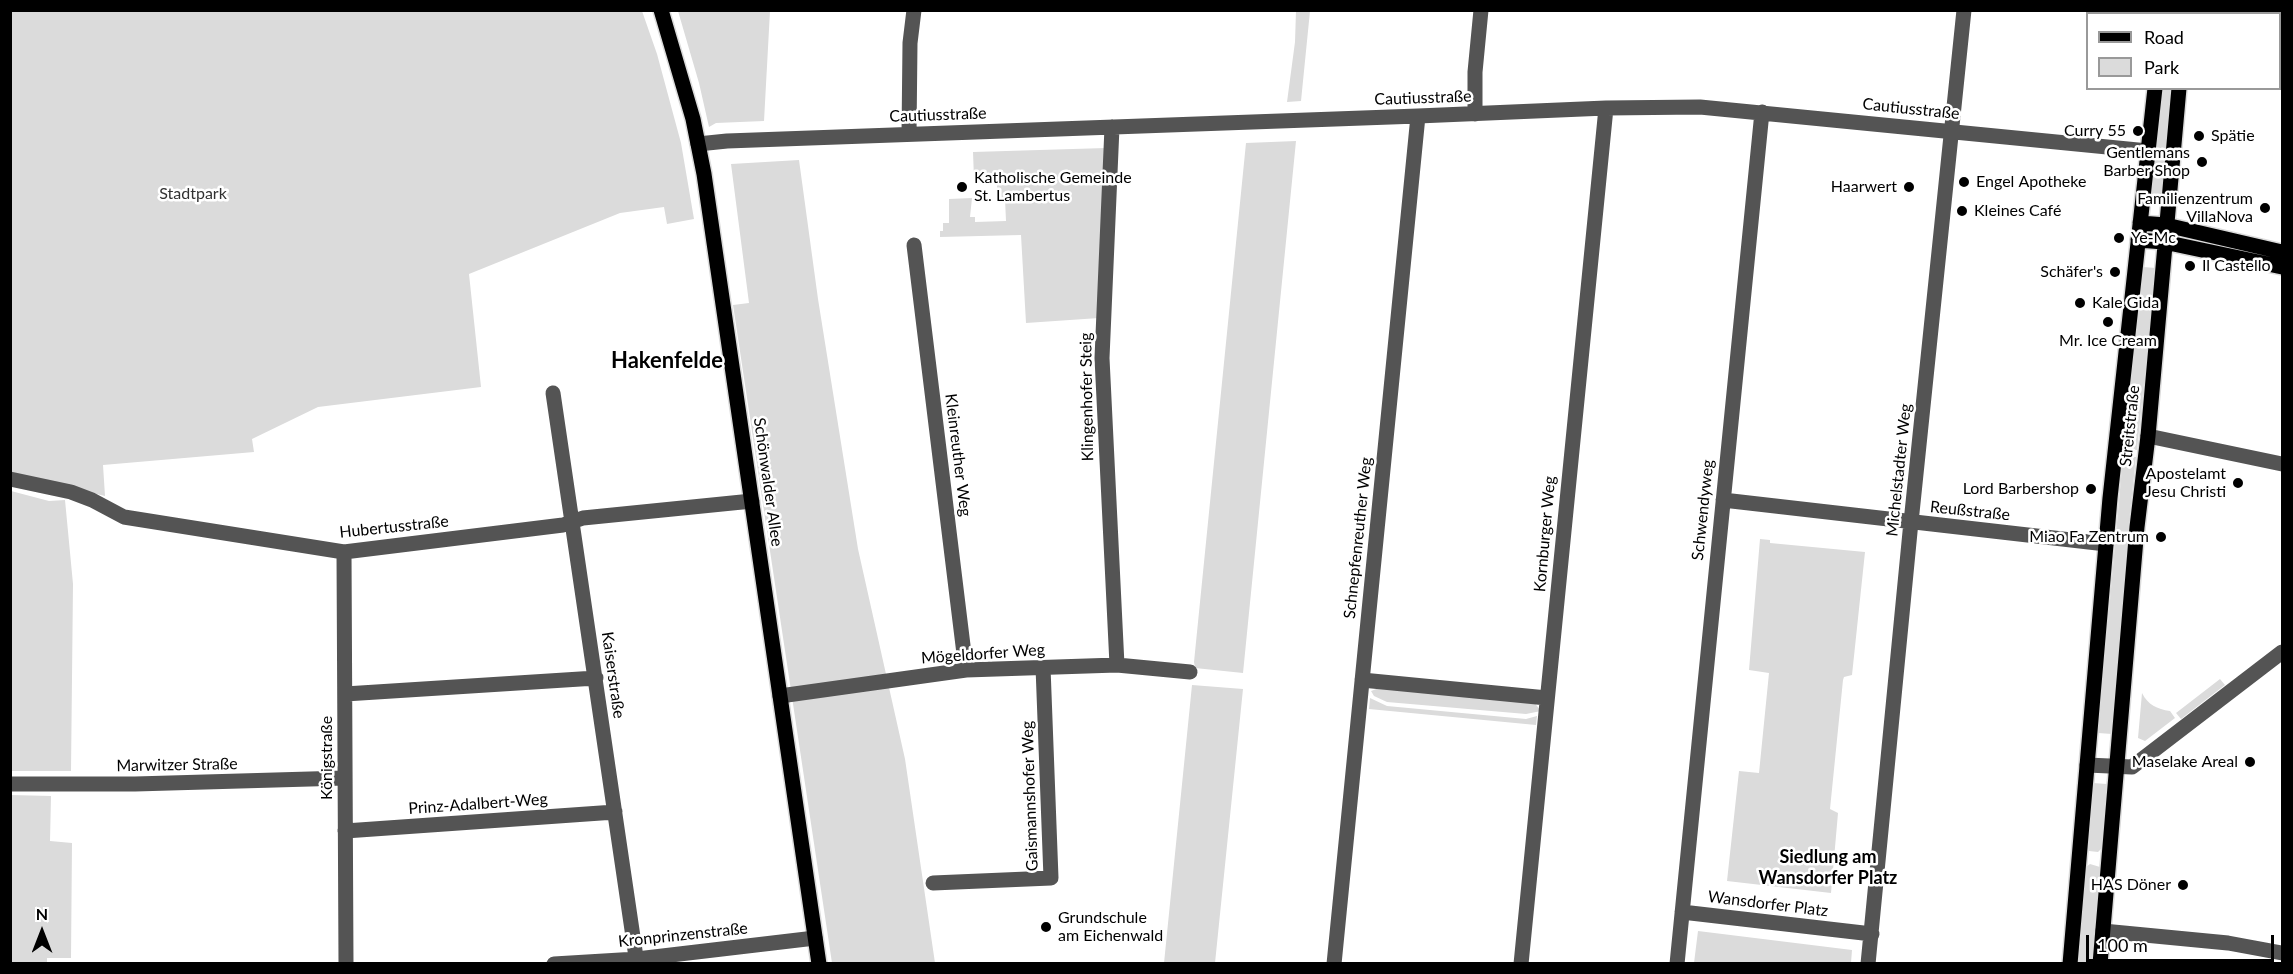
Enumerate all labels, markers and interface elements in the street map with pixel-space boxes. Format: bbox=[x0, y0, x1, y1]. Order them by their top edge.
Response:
legend bbox=[2086, 12, 2281, 90]
text: Road bbox=[2144, 26, 2184, 48]
text: Park bbox=[2144, 56, 2179, 78]
street label: Cautiusstraße bbox=[1374, 87, 1472, 109]
street label: Cautiusstraße bbox=[1862, 94, 1960, 124]
street label: Cautiusstraße bbox=[889, 104, 987, 126]
place label: Curry 55 bbox=[2064, 121, 2126, 141]
marker: Curry 55 bbox=[2131, 124, 2145, 138]
place label: Spätie bbox=[2211, 126, 2255, 146]
marker: Spätie bbox=[2192, 129, 2206, 143]
place label: Gentlemans Barber Shop bbox=[2103, 143, 2190, 181]
marker: Gentlemans Barber Shop bbox=[2195, 155, 2209, 169]
place label: Katholische Gemeinde St. Lambertus bbox=[974, 168, 1132, 206]
place label: Engel Apotheke bbox=[1976, 172, 2086, 192]
marker: Engel Apotheke bbox=[1957, 175, 1971, 189]
place label: Haarwert bbox=[1831, 177, 1897, 197]
marker: Katholische Gemeinde St. Lambertus bbox=[955, 180, 969, 194]
marker: Haarwert bbox=[1902, 180, 1916, 194]
park label: Stadtpark bbox=[159, 184, 227, 204]
place label: Familienzentrum VillaNova bbox=[2137, 189, 2253, 227]
place label: Kleines Café bbox=[1974, 201, 2061, 221]
marker: Familienzentrum VillaNova bbox=[2258, 201, 2272, 215]
marker: Kleines Café bbox=[1955, 204, 1969, 218]
place label: Ye-Mc bbox=[2131, 228, 2176, 248]
marker: Ye-Mc bbox=[2112, 231, 2126, 245]
place label: Il Castello bbox=[2202, 256, 2271, 276]
marker: Il Castello bbox=[2183, 259, 2197, 273]
place label: Schäfer's bbox=[2040, 262, 2103, 282]
marker: Schäfer's bbox=[2108, 265, 2122, 279]
place label: Kale Gida bbox=[2092, 293, 2159, 313]
marker: Kale Gida bbox=[2073, 296, 2087, 310]
marker: Mr. Ice Cream bbox=[2101, 315, 2115, 329]
place label: Mr. Ice Cream bbox=[2059, 331, 2157, 351]
street label: Klingenhofer Steig bbox=[1076, 332, 1098, 462]
district label: Hakenfelde bbox=[611, 348, 723, 374]
street label: Streitstraße bbox=[2116, 384, 2144, 468]
street label: Kleinreuther Weg bbox=[941, 392, 975, 518]
street label: Michelstadter Weg bbox=[1882, 403, 1916, 537]
street label: Schönwalder Allee bbox=[749, 416, 787, 548]
street label: Schnepfenreuther Weg bbox=[1340, 456, 1376, 620]
street label: Schwendyweg bbox=[1688, 459, 1718, 561]
place label: Apostelamt Jesu Christi bbox=[2145, 464, 2226, 502]
street label: Kornburger Weg bbox=[1530, 475, 1560, 593]
marker: Apostelamt Jesu Christi bbox=[2231, 476, 2245, 490]
place label: Lord Barbershop bbox=[1963, 479, 2079, 499]
marker: Lord Barbershop bbox=[2084, 482, 2098, 496]
street label: Reußstraße bbox=[1929, 497, 2011, 525]
street label: Hubertusstraße bbox=[338, 512, 450, 542]
place label: Miao Fa Zentrum bbox=[2029, 527, 2149, 547]
marker: Miao Fa Zentrum bbox=[2154, 530, 2168, 544]
street label: Kaiserstraße bbox=[597, 630, 629, 720]
street label: Mögeldorfer Weg bbox=[920, 640, 1046, 668]
street label: Königstraße bbox=[317, 716, 337, 800]
street label: Gaismannshofer Weg bbox=[1018, 721, 1042, 871]
place label: Maselake Areal bbox=[2132, 752, 2238, 772]
street label: Marwitzer Straße bbox=[116, 754, 238, 776]
marker: Maselake Areal bbox=[2243, 755, 2257, 769]
street label: Prinz-Adalbert-Weg bbox=[408, 790, 548, 818]
district label: Siedlung am Wansdorfer Platz bbox=[1759, 846, 1897, 888]
place label: HAS Döner bbox=[2091, 875, 2171, 895]
marker: HAS Döner bbox=[2176, 878, 2190, 892]
street label: Wansdorfer Platz bbox=[1707, 887, 1829, 921]
north arrow bbox=[12, 902, 72, 962]
text: N bbox=[36, 904, 48, 923]
place label: Grundschule am Eichenwald bbox=[1058, 908, 1163, 946]
street label: Kronprinzenstraße bbox=[617, 919, 749, 951]
marker: Grundschule am Eichenwald bbox=[1039, 920, 1053, 934]
scale bar bbox=[2089, 923, 2276, 961]
text: 100 m bbox=[2097, 934, 2148, 956]

